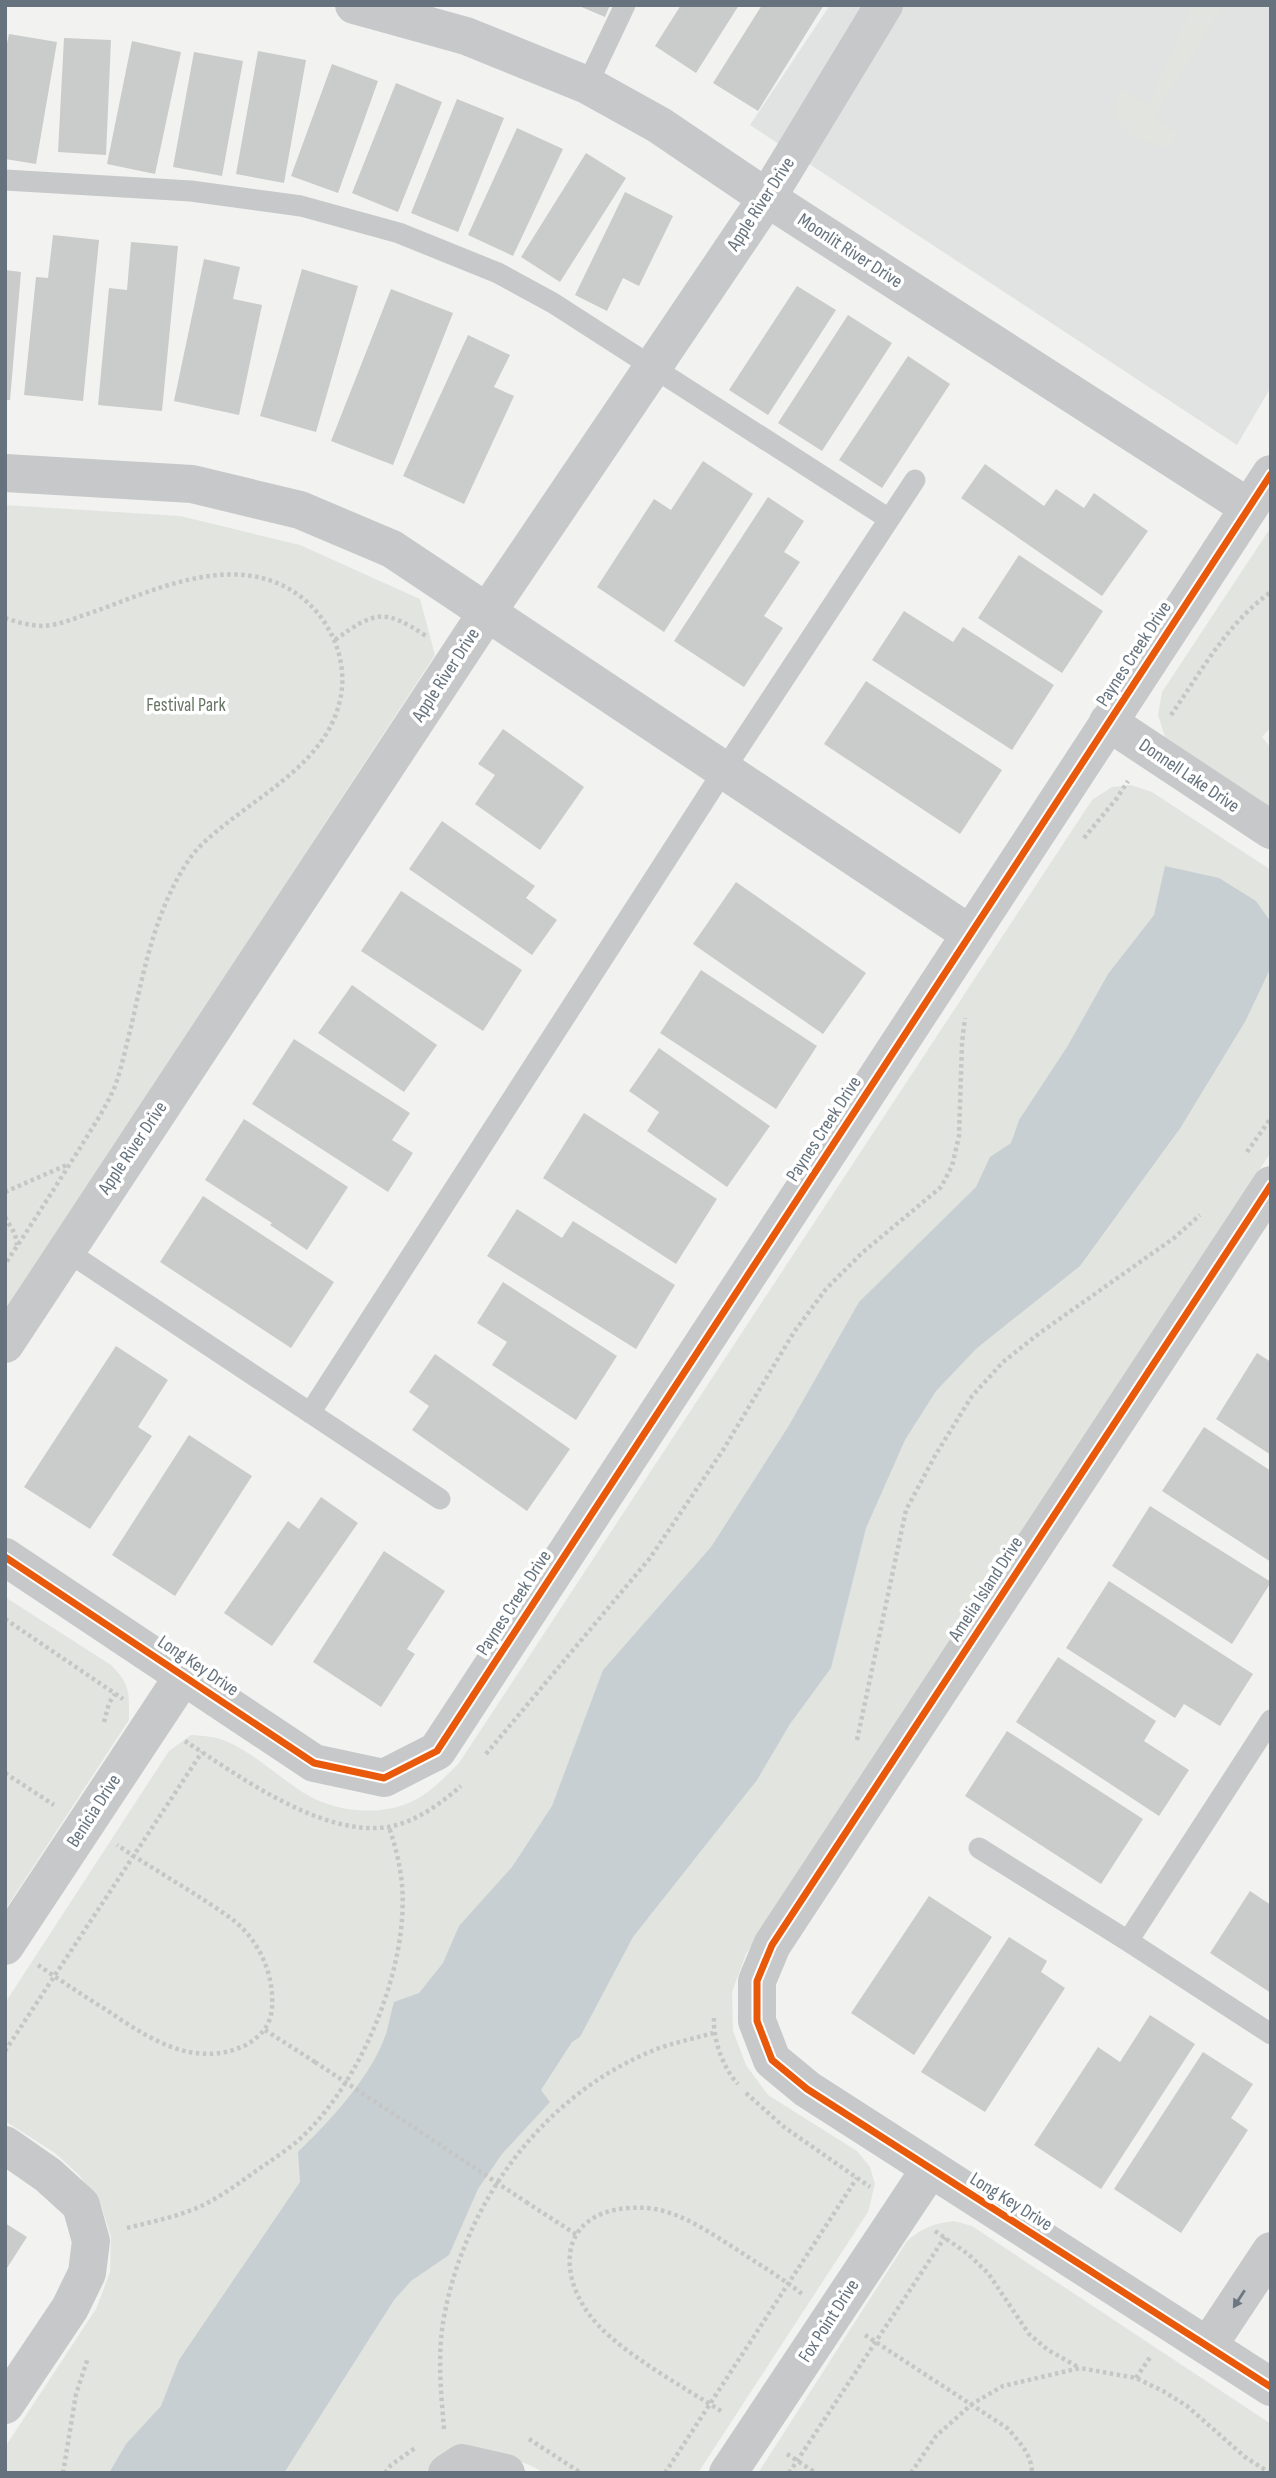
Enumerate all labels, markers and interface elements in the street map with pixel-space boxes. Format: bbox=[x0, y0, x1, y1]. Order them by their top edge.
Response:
street label: Apple River Drive bbox=[722, 153, 800, 256]
street label: Moonlit River Drive bbox=[793, 209, 907, 293]
street label: Paynes Creek Drive bbox=[1091, 597, 1177, 711]
street label: Apple River Drive bbox=[407, 624, 485, 727]
park label: Festival Park bbox=[146, 694, 226, 717]
street label: Donnell Lake Drive bbox=[1134, 734, 1244, 818]
street label: Paynes Creek Drive bbox=[781, 1072, 867, 1186]
street label: Apple River Drive bbox=[93, 1097, 173, 1200]
street label: Amelia Island Drive bbox=[943, 1532, 1028, 1646]
street label: Paynes Creek Drive bbox=[471, 1546, 557, 1660]
street label: Long Key Drive bbox=[153, 1631, 243, 1701]
street label: Benicia Drive bbox=[62, 1770, 126, 1852]
street label: Long Key Drive bbox=[966, 2168, 1056, 2236]
street label: Fox Point Drive bbox=[794, 2275, 864, 2367]
one-way arrow bbox=[1233, 2289, 1246, 2308]

